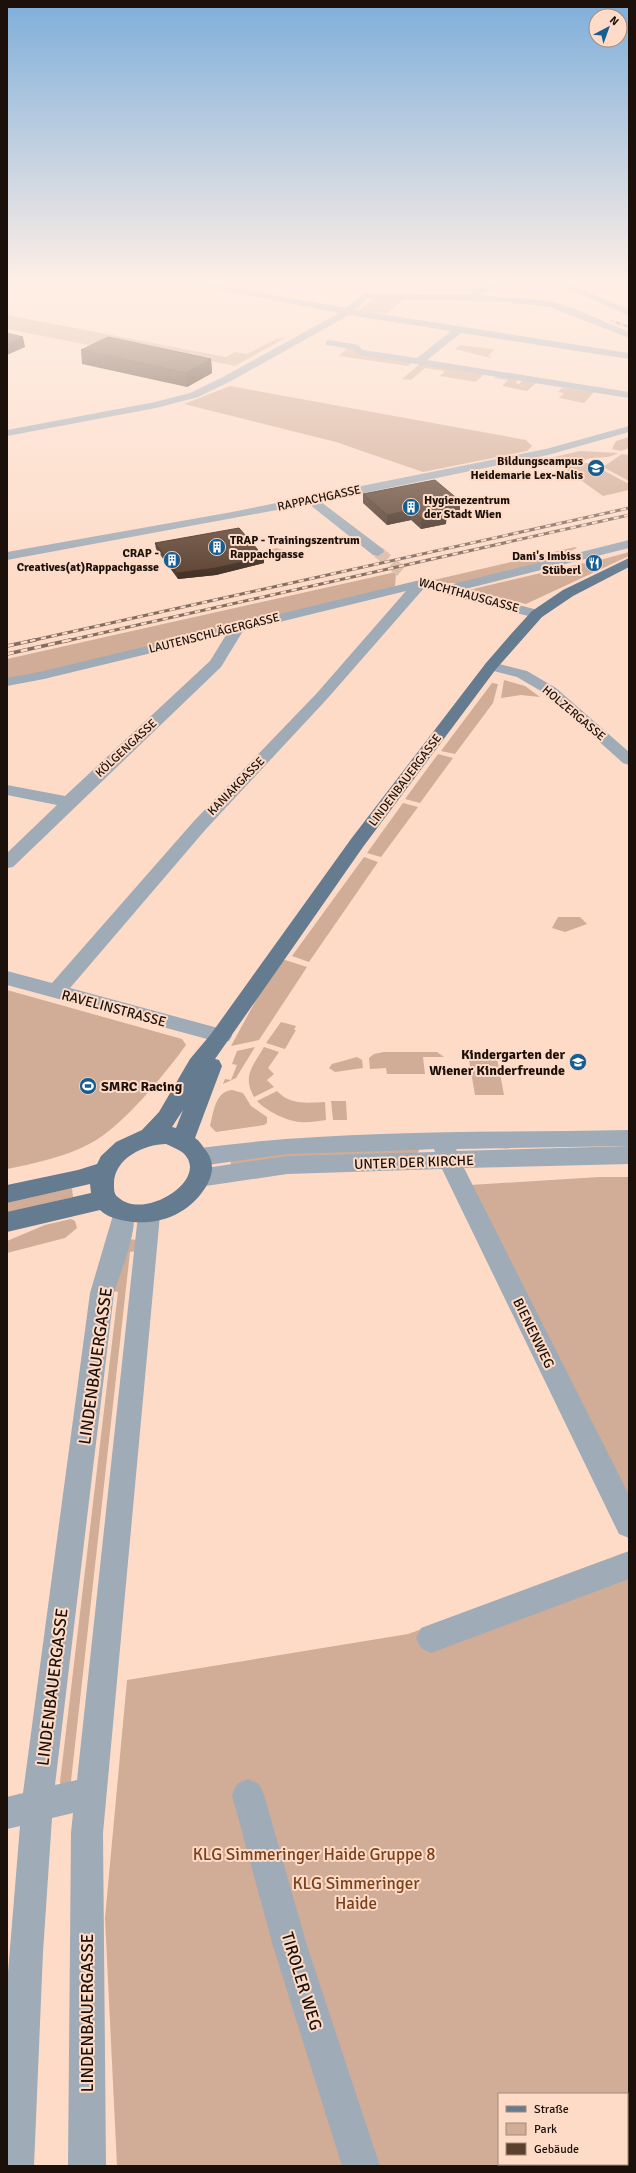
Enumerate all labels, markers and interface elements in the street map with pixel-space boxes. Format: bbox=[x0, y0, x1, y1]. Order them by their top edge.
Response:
north arrow bbox=[588, 8, 628, 48]
text: N bbox=[607, 13, 621, 28]
place label: Bildungscampus Heidemarie Lex-Nalis bbox=[470, 454, 584, 483]
school or university icon: Bildungscampus Heidemarie Lex-Nalis bbox=[586, 458, 606, 478]
street label: RAPPACHGASSE bbox=[276, 482, 362, 515]
place label: Hygienezentrum der Stadt Wien bbox=[424, 493, 510, 522]
building icon: Hygienezentrum der Stadt Wien bbox=[401, 497, 421, 517]
place label: TRAP - Trainingszentrum Rappachgasse bbox=[230, 533, 360, 562]
building icon: TRAP - Trainingszentrum Rappachgasse bbox=[207, 537, 227, 557]
place label: CRAP - Creatives(at)Rappachgasse bbox=[17, 546, 159, 575]
place label: Dani's Imbiss Stüberl bbox=[512, 549, 582, 578]
building icon: CRAP - Creatives(at)Rappachgasse bbox=[162, 550, 182, 570]
restaurant icon: Dani's Imbiss Stüberl bbox=[584, 553, 604, 573]
street label: WACHTHAUSGASSE bbox=[417, 575, 521, 616]
street label: LAUTENSCHLÄGERGASSE bbox=[147, 610, 281, 657]
street label: HOLZERGASSE bbox=[539, 683, 608, 744]
street label: KÖLGENGASSE bbox=[92, 716, 160, 781]
street label: LINDENBAUERGASSE bbox=[366, 731, 445, 830]
street label: KANIAKGASSE bbox=[205, 754, 268, 819]
street label: RAVELINSTRASSE bbox=[60, 986, 168, 1031]
place label: Kindergarten der Wiener Kinderfreunde bbox=[429, 1046, 565, 1079]
school or university icon: Kindergarten der Wiener Kinderfreunde bbox=[568, 1052, 588, 1072]
sports icon: SMRC Racing bbox=[78, 1076, 98, 1096]
place label: SMRC Racing bbox=[101, 1078, 183, 1095]
street label: UNTER DER KIRCHE bbox=[354, 1152, 474, 1173]
street label: LINDENBAUERGASSE bbox=[74, 1286, 117, 1446]
street label: BIENENWEG bbox=[509, 1295, 558, 1371]
street label: LINDENBAUERGASSE bbox=[32, 1607, 73, 1767]
park label: KLG Simmeringer Haide Gruppe 8 bbox=[193, 1844, 435, 1865]
park label: KLG Simmeringer Haide bbox=[292, 1873, 420, 1914]
street label: TIROLER WEG bbox=[277, 1929, 326, 2033]
street label: LINDENBAUERGASSE bbox=[77, 1934, 98, 2092]
legend bbox=[498, 2093, 628, 2165]
text: Straße bbox=[534, 2102, 569, 2117]
text: Park bbox=[534, 2122, 557, 2137]
text: Gebäude bbox=[534, 2142, 579, 2157]

